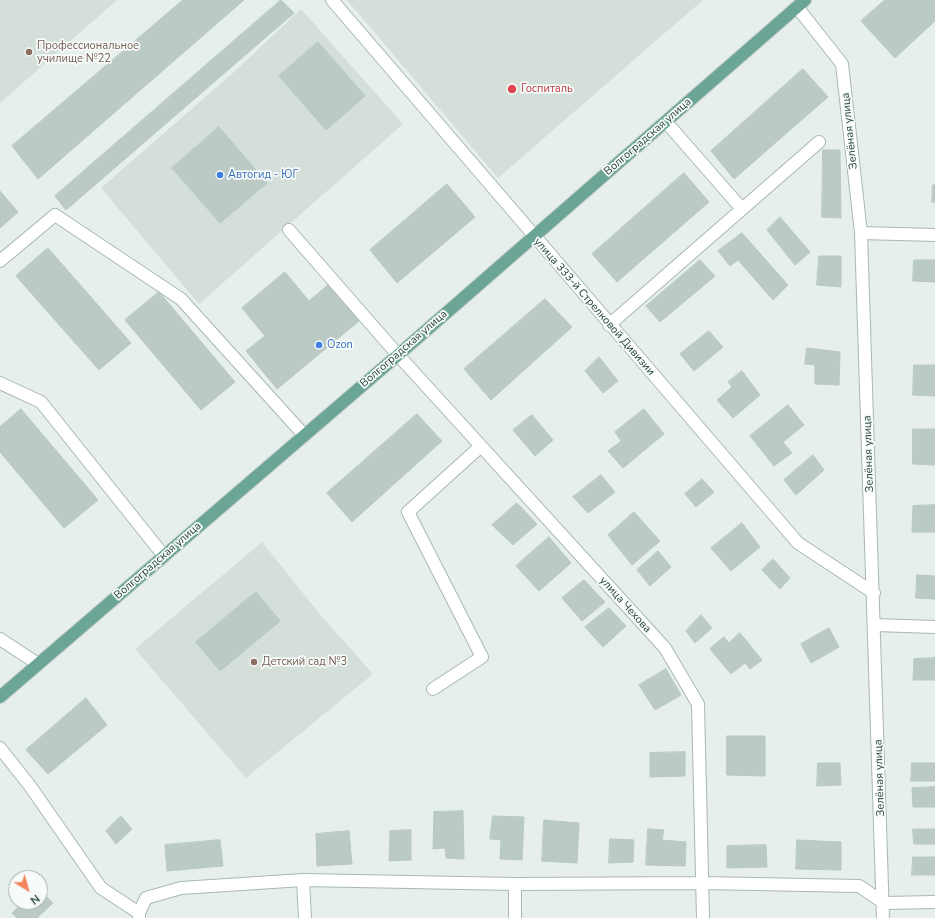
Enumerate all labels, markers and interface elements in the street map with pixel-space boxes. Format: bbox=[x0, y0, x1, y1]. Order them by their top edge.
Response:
place label: Профессиональное училище №22 bbox=[37, 39, 139, 65]
marker: Профессиональное училище №22 bbox=[24, 47, 34, 57]
place label: Госпиталь bbox=[521, 82, 573, 96]
marker: Госпиталь bbox=[506, 83, 518, 95]
street label: Зелёная улица bbox=[839, 92, 861, 170]
street label: Волгоградская улица bbox=[602, 96, 694, 178]
place label: Автогид - ЮГ bbox=[228, 168, 298, 182]
marker: Автогид - ЮГ bbox=[215, 170, 225, 180]
street label: улица 333-й Стрелковой Дивизии bbox=[531, 236, 657, 378]
street label: Волгоградская улица bbox=[358, 308, 450, 390]
place label: Ozon bbox=[327, 338, 353, 352]
marker: Ozon bbox=[314, 340, 324, 350]
street label: Зелёная улица bbox=[861, 415, 877, 493]
street label: Волгоградская улица bbox=[112, 520, 204, 602]
street label: улица Чехова bbox=[596, 574, 654, 636]
place label: Детский сад №3 bbox=[262, 655, 347, 669]
marker: Детский сад №3 bbox=[249, 657, 259, 667]
street label: Зелёная улица bbox=[872, 739, 888, 817]
north arrow bbox=[8, 870, 48, 910]
text: N bbox=[27, 891, 43, 908]

